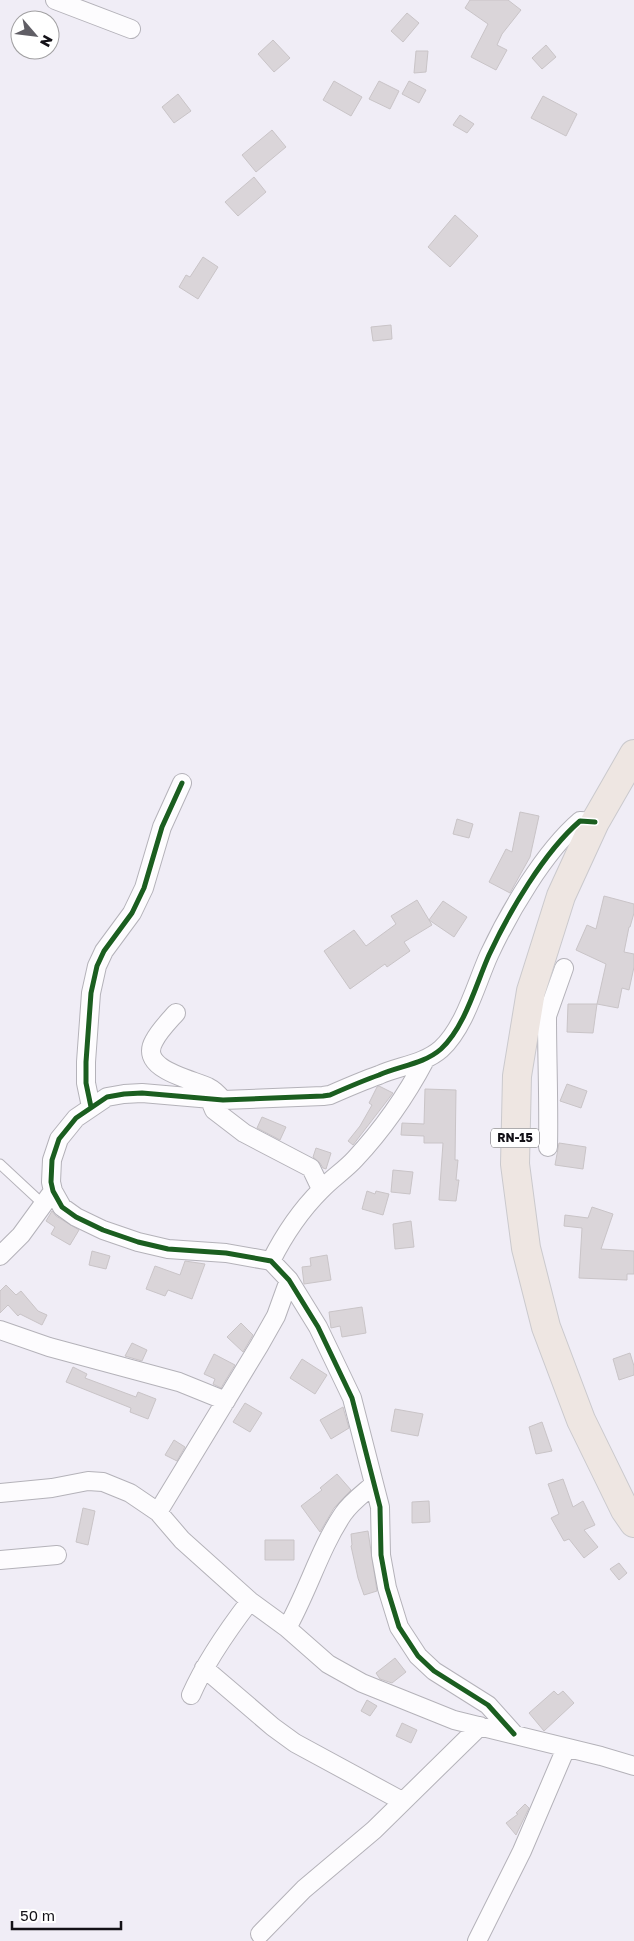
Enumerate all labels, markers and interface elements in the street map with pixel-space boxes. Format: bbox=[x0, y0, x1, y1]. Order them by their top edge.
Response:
north arrow bbox=[10, 10, 60, 60]
text: N bbox=[37, 33, 57, 50]
road number: RN-15 bbox=[491, 1128, 539, 1148]
scale bar bbox=[12, 1898, 121, 1930]
text: 50 m bbox=[20, 1906, 55, 1924]

